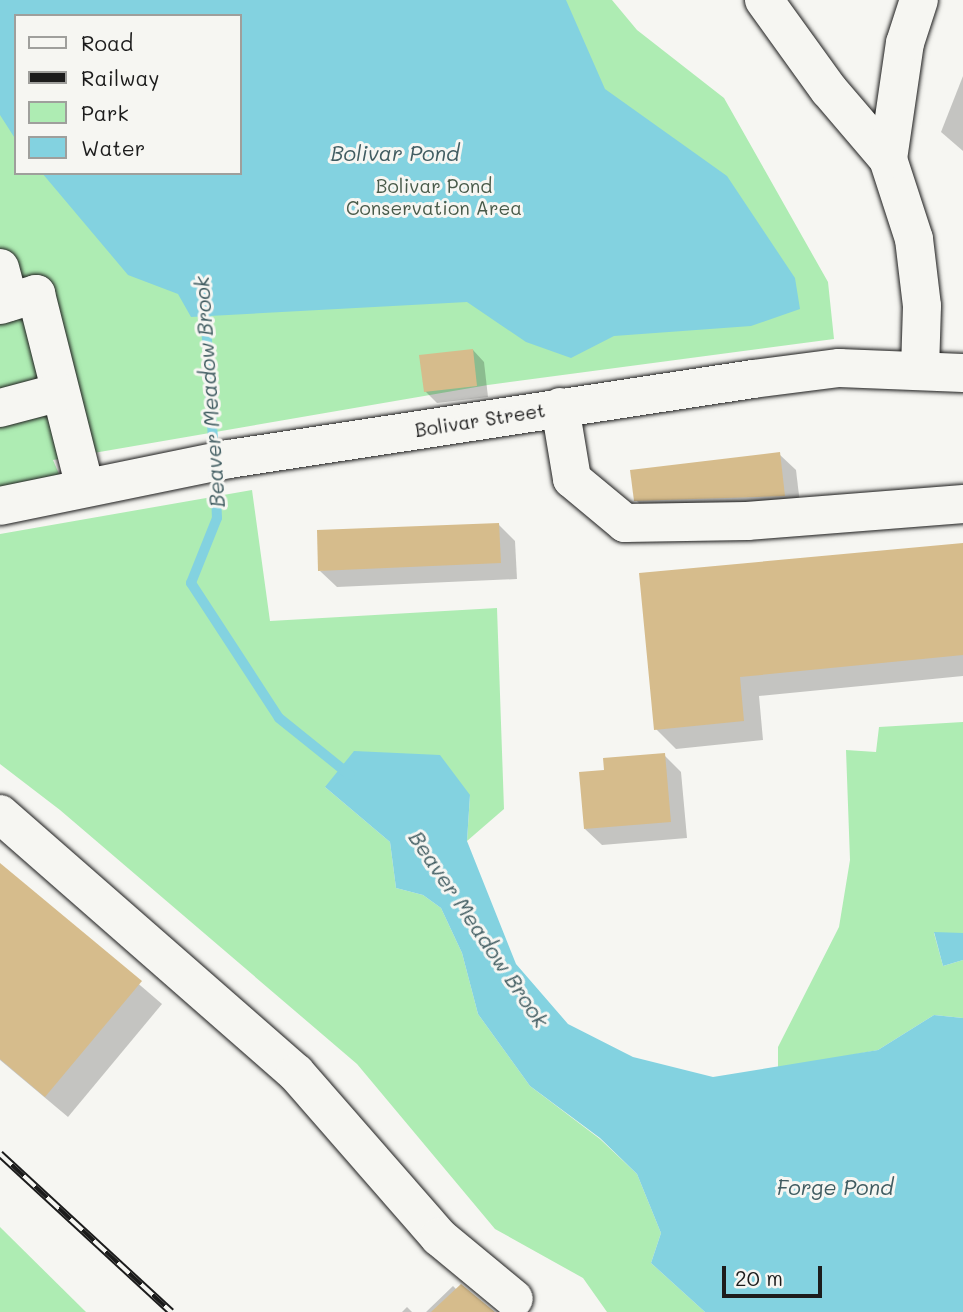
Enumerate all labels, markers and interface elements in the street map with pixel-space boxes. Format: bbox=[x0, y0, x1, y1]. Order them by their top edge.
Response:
legend bbox=[14, 14, 242, 175]
text: Road bbox=[81, 29, 133, 56]
text: Railway bbox=[81, 64, 160, 91]
text: Park bbox=[81, 99, 129, 126]
text: Water bbox=[81, 134, 145, 161]
water label: Bolivar Pond bbox=[331, 140, 459, 166]
park label: Bolivar Pond Conservation Area bbox=[346, 175, 522, 219]
water label: Beaver Meadow Brook bbox=[188, 276, 230, 508]
street label: Bolivar Street bbox=[413, 398, 547, 442]
water label: Beaver Meadow Brook bbox=[404, 826, 554, 1032]
water label: Forge Pond bbox=[777, 1174, 893, 1200]
scale bar bbox=[725, 1252, 825, 1296]
text: 20 m bbox=[735, 1264, 783, 1291]

